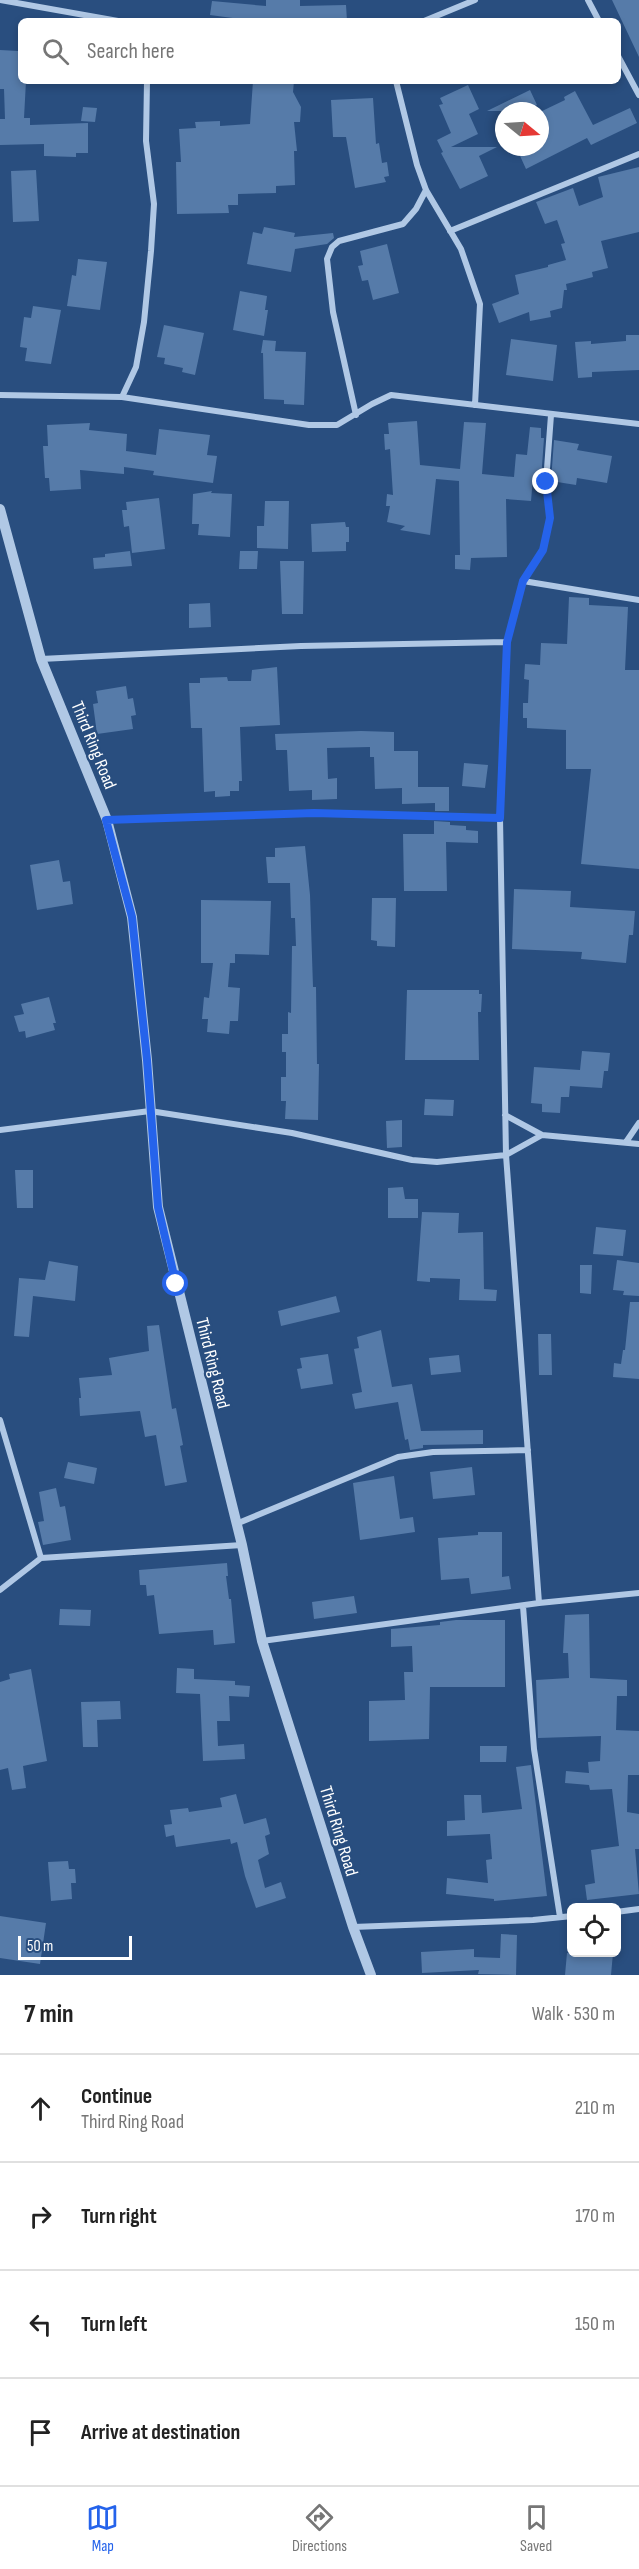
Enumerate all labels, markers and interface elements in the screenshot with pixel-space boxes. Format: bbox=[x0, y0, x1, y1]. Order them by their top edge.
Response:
search box bbox=[18, 18, 621, 84]
icon: search bbox=[39, 35, 72, 68]
text: Search here bbox=[87, 38, 174, 65]
north arrow bbox=[495, 102, 549, 156]
route end bbox=[532, 468, 558, 494]
street label: Third Ring Road bbox=[66, 698, 121, 792]
route start bbox=[162, 1270, 188, 1296]
street label: Third Ring Road bbox=[191, 1316, 234, 1411]
street label: Third Ring Road bbox=[315, 1784, 362, 1879]
map controls bbox=[567, 1903, 621, 1957]
button: locate bbox=[567, 1903, 621, 1957]
scale bar bbox=[18, 1933, 132, 1960]
text: 50 m bbox=[27, 1937, 53, 1956]
text: 7 min bbox=[24, 1999, 73, 2030]
text: Walk · 530 m bbox=[532, 2002, 615, 2026]
text: Continue bbox=[81, 2083, 152, 2110]
icon: ahead bbox=[24, 2092, 57, 2125]
text: 210 m bbox=[575, 2096, 615, 2120]
text: Third Ring Road bbox=[81, 2110, 184, 2134]
icon: right bbox=[24, 2200, 57, 2233]
text: Turn right bbox=[81, 2203, 157, 2230]
text: 170 m bbox=[575, 2204, 615, 2228]
icon: left bbox=[24, 2308, 57, 2341]
text: Turn left bbox=[81, 2311, 147, 2338]
text: 150 m bbox=[575, 2312, 615, 2336]
icon: arrive bbox=[24, 2416, 57, 2449]
text: Arrive at destination bbox=[81, 2419, 240, 2446]
tab: Map bbox=[86, 2501, 119, 2556]
tab: Directions bbox=[292, 2501, 347, 2556]
tab: Saved bbox=[520, 2501, 553, 2556]

